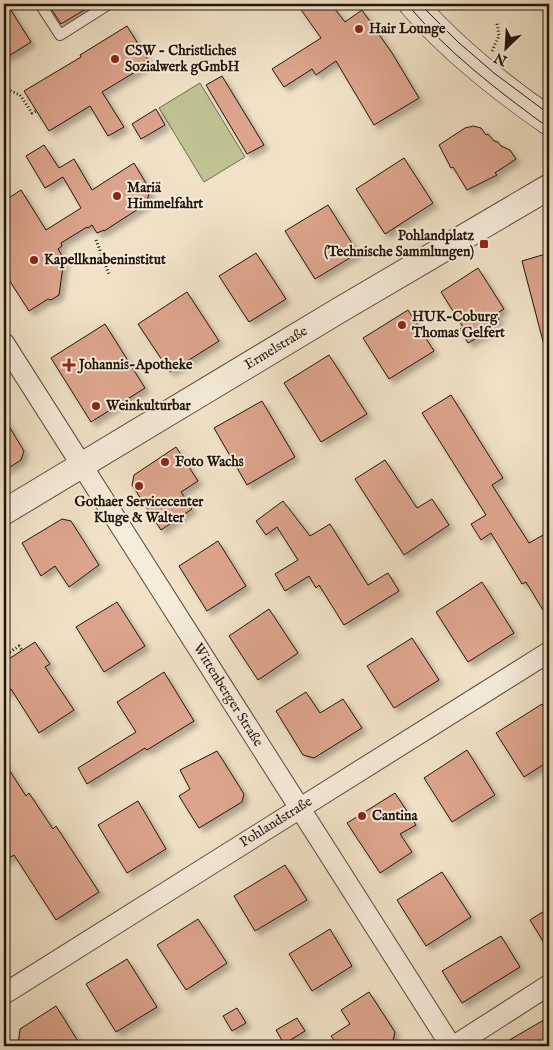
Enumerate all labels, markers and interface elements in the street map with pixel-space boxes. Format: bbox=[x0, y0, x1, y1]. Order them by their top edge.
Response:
place label: Hair Lounge bbox=[369, 20, 446, 38]
north arrow bbox=[480, 22, 530, 72]
marker: Hair Lounge bbox=[353, 23, 365, 35]
place label: CSW - Christliches Sozialwerk gGmbH bbox=[125, 42, 240, 76]
text: N bbox=[492, 48, 511, 70]
marker: CSW - Christliches Sozialwerk gGmbH bbox=[109, 53, 121, 65]
place label: Mariä Himmelfahrt bbox=[127, 179, 203, 213]
marker: Mariä Himmelfahrt bbox=[111, 190, 123, 202]
place label: Pohlandplatz (Technische Sammlungen) bbox=[324, 227, 475, 261]
marker: Pohlandplatz (Technische Sammlungen) bbox=[478, 238, 490, 250]
place label: Kapellknabeninstitut bbox=[44, 251, 166, 269]
marker: Kapellknabeninstitut bbox=[28, 254, 40, 266]
place label: HUK-Coburg Thomas Gelfert bbox=[411, 308, 505, 342]
marker: HUK-Coburg Thomas Gelfert bbox=[396, 319, 408, 331]
street label: Ermelstraße bbox=[241, 322, 311, 374]
place label: Johannis-Apotheke bbox=[77, 356, 193, 374]
marker: Johannis-Apotheke bbox=[63, 359, 75, 371]
place label: Weinkulturbar bbox=[105, 397, 192, 415]
marker: Weinkulturbar bbox=[90, 400, 102, 412]
place label: Foto Wachs bbox=[175, 453, 244, 471]
marker: Foto Wachs bbox=[159, 456, 171, 468]
marker: Gothaer Servicecenter Kluge & Walter bbox=[133, 480, 145, 492]
place label: Gothaer Servicecenter Kluge & Walter bbox=[75, 493, 204, 527]
street label: Wittenberger Straße bbox=[189, 640, 267, 751]
street label: Pohlandstraße bbox=[236, 792, 316, 851]
place label: Cantina bbox=[372, 807, 418, 825]
marker: Cantina bbox=[356, 810, 368, 822]

